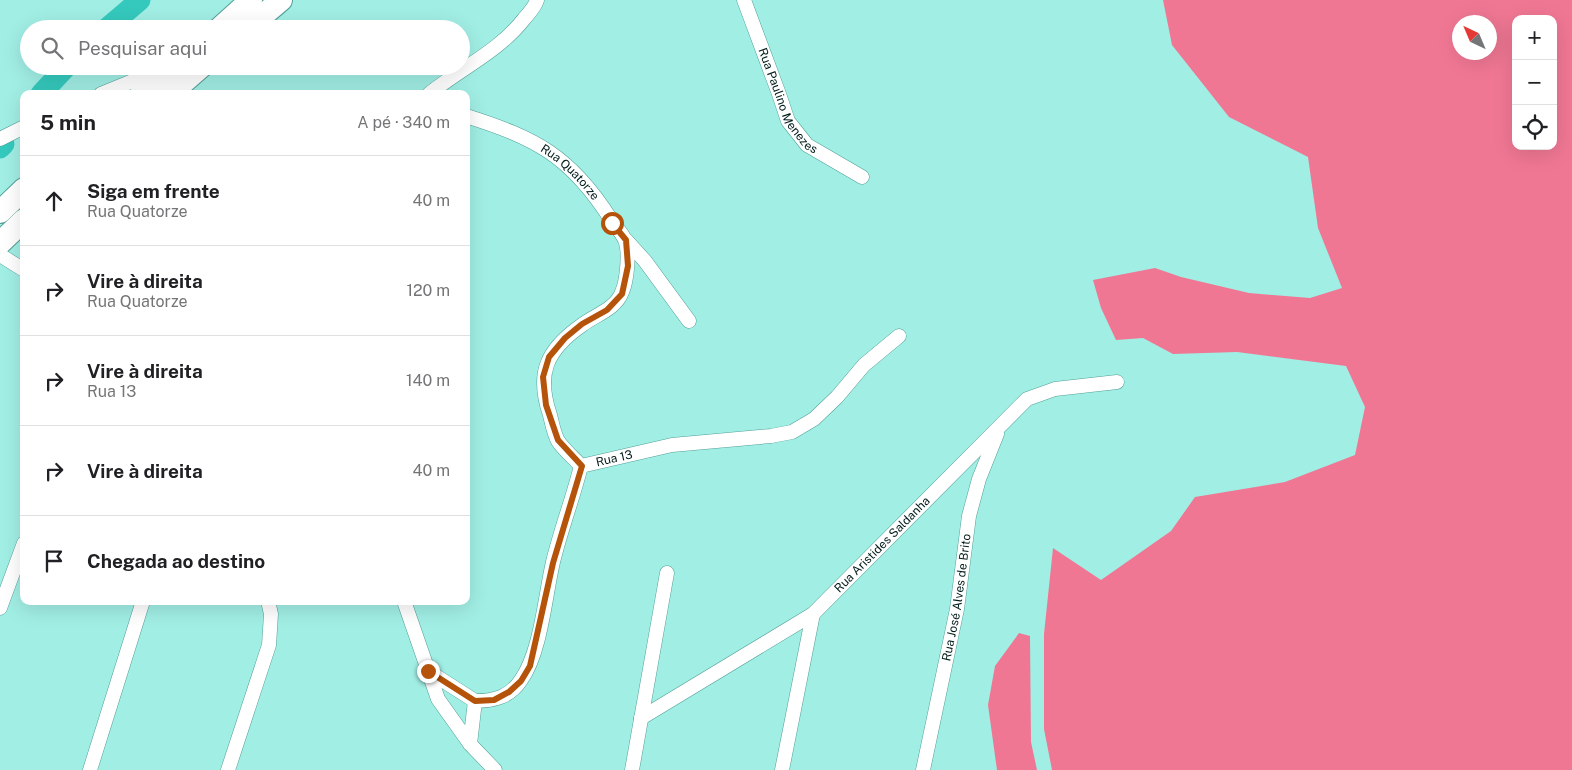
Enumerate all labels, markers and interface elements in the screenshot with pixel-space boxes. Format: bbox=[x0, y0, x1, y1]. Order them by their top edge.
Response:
north arrow bbox=[1452, 15, 1497, 60]
map controls bbox=[1512, 15, 1557, 150]
button: + bbox=[1512, 15, 1557, 60]
search box bbox=[20, 20, 470, 75]
icon: search bbox=[38, 34, 66, 62]
text: Pesquisar aqui bbox=[78, 37, 207, 59]
street label: Rua Paulino Menezes bbox=[755, 46, 820, 157]
button: − bbox=[1512, 60, 1557, 105]
button: locate bbox=[1512, 105, 1557, 150]
text: 5 min bbox=[40, 110, 96, 135]
text: A pé · 340 m bbox=[357, 113, 450, 132]
street label: Rua Quatorze bbox=[538, 141, 602, 203]
text: Siga em frente bbox=[87, 180, 220, 202]
icon: ahead bbox=[40, 187, 68, 215]
text: 40 m bbox=[412, 191, 450, 210]
text: Rua Quatorze bbox=[87, 202, 188, 221]
route start bbox=[601, 212, 624, 235]
text: Vire à direita bbox=[87, 270, 203, 292]
icon: right bbox=[40, 277, 68, 305]
text: 120 m bbox=[406, 281, 450, 300]
text: Rua Quatorze bbox=[87, 292, 188, 311]
text: Vire à direita bbox=[87, 360, 203, 382]
icon: right bbox=[40, 367, 68, 395]
text: 140 m bbox=[406, 371, 450, 390]
text: Rua 13 bbox=[87, 382, 136, 401]
street label: Rua 13 bbox=[595, 447, 634, 469]
icon: right bbox=[40, 457, 68, 485]
text: Vire à direita bbox=[87, 460, 203, 482]
text: 40 m bbox=[412, 461, 450, 480]
street label: Rua Aristides Saldanha bbox=[831, 494, 933, 595]
street label: Rua José Alves de Brito bbox=[939, 533, 974, 662]
icon: arrive bbox=[40, 547, 68, 575]
text: Chegada ao destino bbox=[87, 550, 265, 572]
route end bbox=[417, 660, 440, 683]

